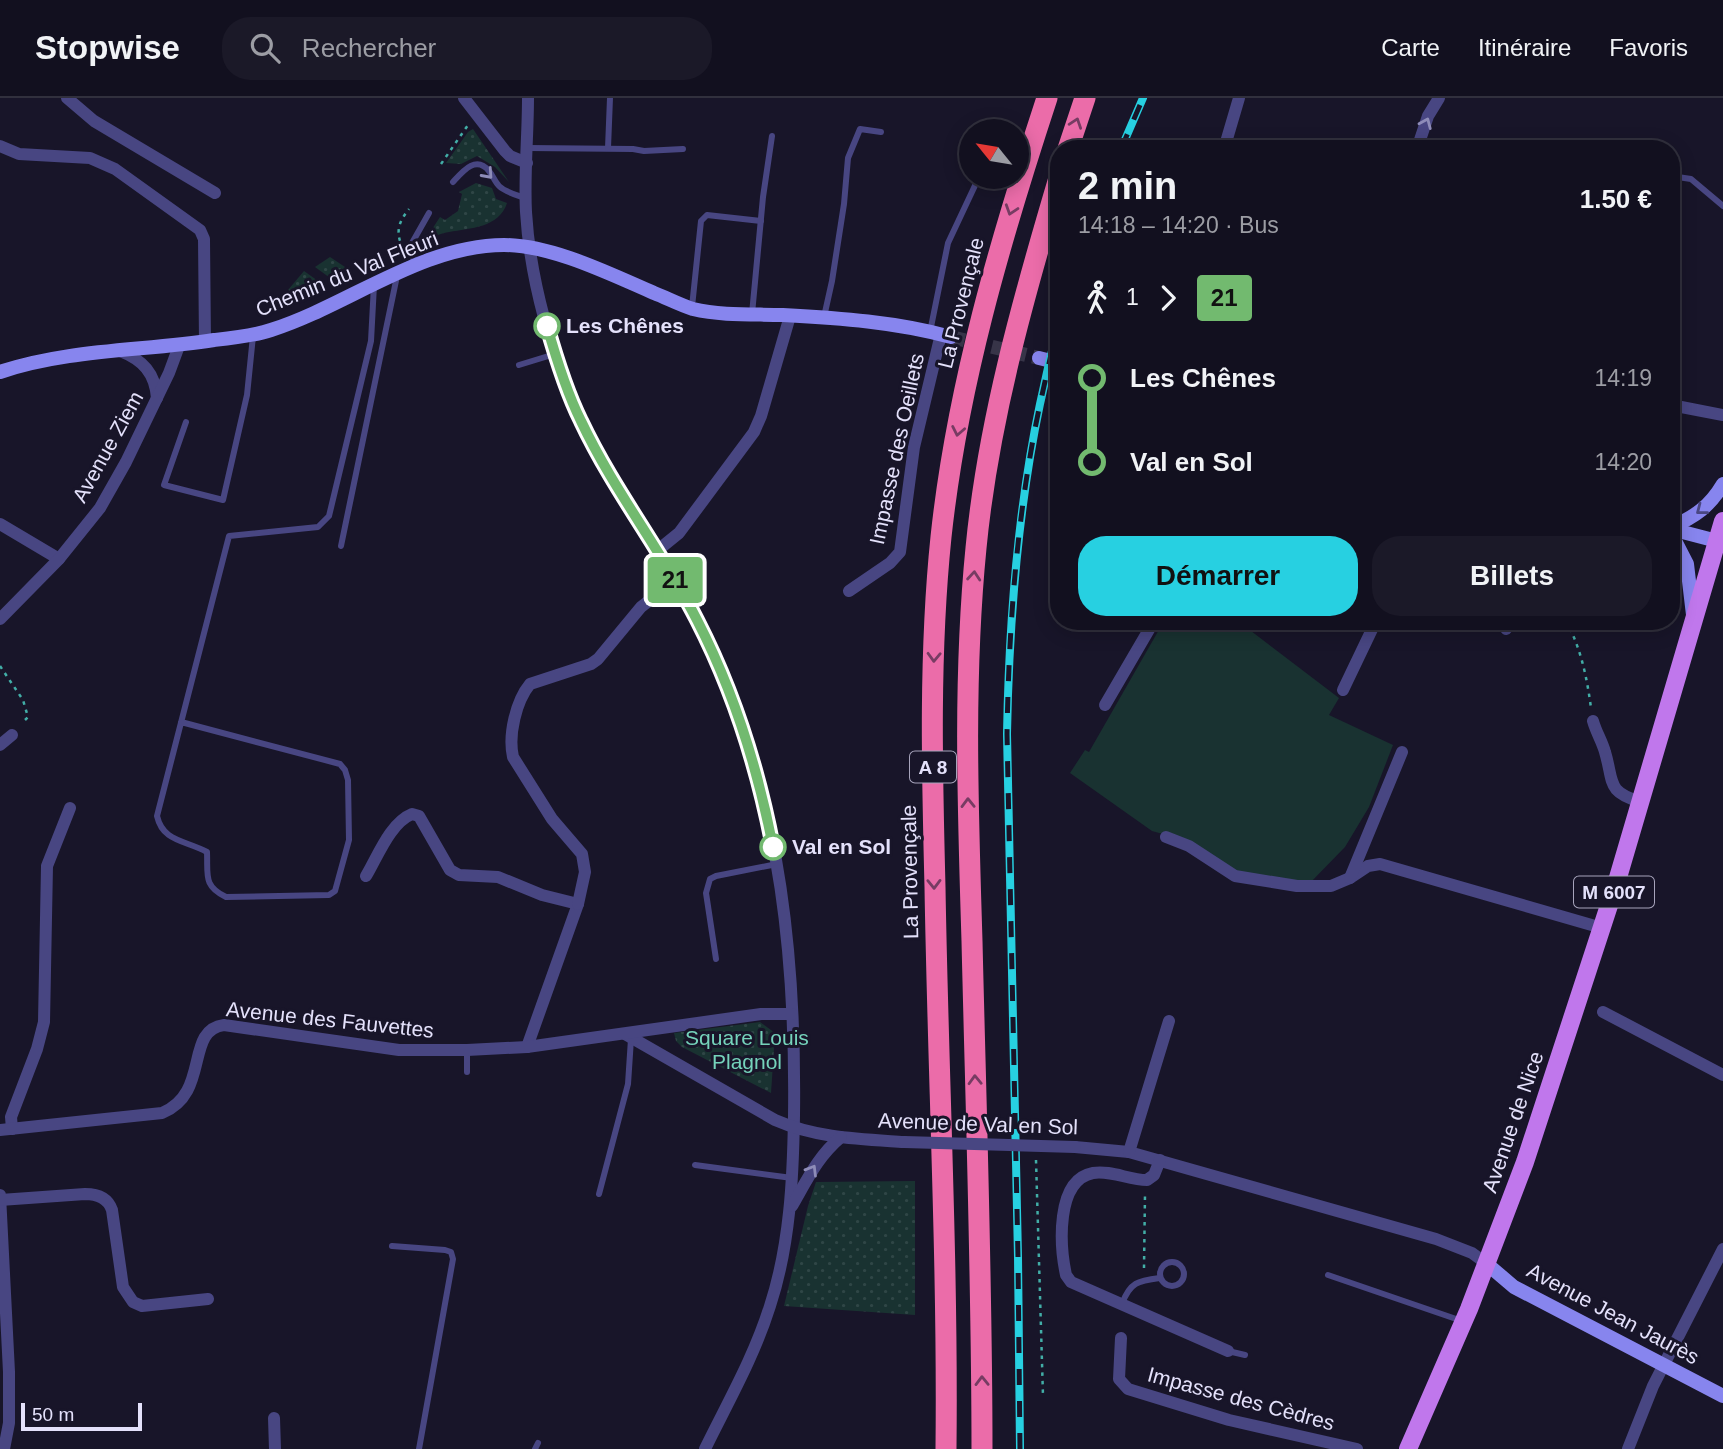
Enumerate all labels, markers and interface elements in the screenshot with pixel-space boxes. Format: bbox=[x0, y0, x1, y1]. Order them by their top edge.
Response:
search box bbox=[222, 17, 712, 80]
text: Stopwise bbox=[35, 29, 180, 66]
icon: search bbox=[246, 29, 284, 67]
text: Rechercher bbox=[302, 33, 436, 63]
text: Carte bbox=[1381, 34, 1440, 61]
text: Itinéraire bbox=[1478, 34, 1571, 61]
text: Favoris bbox=[1609, 34, 1688, 61]
one-way arrow bbox=[1068, 118, 1082, 130]
one-way arrow bbox=[1418, 118, 1432, 130]
north arrow bbox=[959, 119, 1029, 189]
map controls bbox=[959, 119, 1029, 189]
one-way arrow bbox=[480, 165, 492, 178]
text: 2 min bbox=[1078, 165, 1177, 207]
text: 1.50 € bbox=[1580, 184, 1652, 214]
one-way arrow bbox=[1005, 203, 1019, 215]
text: 14:18 – 14:20 · Bus bbox=[1078, 212, 1279, 238]
street label: Chemin du Val Fleuri bbox=[252, 226, 441, 321]
street label: La Provençale bbox=[933, 235, 988, 371]
icon: walk bbox=[1078, 279, 1116, 317]
icon: forward bbox=[1149, 279, 1187, 317]
text: 1 bbox=[1126, 284, 1139, 310]
text: 21 bbox=[1211, 284, 1238, 311]
marker: Les Chênes bbox=[534, 313, 560, 339]
place label: Les Chênes bbox=[566, 314, 684, 337]
street label: Impasse des Oeillets bbox=[865, 351, 928, 547]
text: Les Chênes bbox=[1130, 363, 1276, 393]
text: 14:19 bbox=[1594, 365, 1652, 391]
street label: Avenue Ziem bbox=[68, 387, 148, 506]
one-way arrow bbox=[951, 425, 966, 437]
text: Val en Sol bbox=[1130, 447, 1253, 477]
text: 14:20 bbox=[1594, 449, 1652, 475]
one-way arrow bbox=[1697, 502, 1709, 515]
button: Démarrer bbox=[1078, 536, 1358, 616]
button: Billets bbox=[1372, 536, 1652, 616]
line badge: 21 bbox=[644, 557, 706, 603]
text: 21 bbox=[662, 566, 688, 593]
one-way arrow bbox=[966, 570, 981, 581]
one-way arrow bbox=[926, 652, 942, 662]
road number: A 8 bbox=[910, 752, 956, 782]
one-way arrow bbox=[960, 798, 976, 808]
street label: La Provençale bbox=[897, 805, 922, 939]
marker: Val en Sol bbox=[760, 834, 786, 860]
place label: Val en Sol bbox=[792, 835, 891, 858]
road number: M 6007 bbox=[1574, 876, 1654, 908]
one-way arrow bbox=[927, 879, 942, 890]
street label: Avenue des Fauvettes bbox=[225, 997, 435, 1042]
park label: Square Louis Plagnol bbox=[685, 1026, 809, 1073]
street label: Avenue de Nice bbox=[1478, 1048, 1547, 1195]
one-way arrow bbox=[968, 1074, 983, 1085]
street label: Avenue de Val en Sol bbox=[878, 1109, 1078, 1138]
one-way arrow bbox=[804, 1165, 817, 1178]
street label: Avenue Jean Jaurès bbox=[1523, 1259, 1703, 1369]
street label: Impasse des Cèdres bbox=[1145, 1362, 1337, 1435]
one-way arrow bbox=[974, 1375, 989, 1386]
scale bar bbox=[21, 1400, 142, 1432]
text: 50 m bbox=[32, 1404, 74, 1425]

